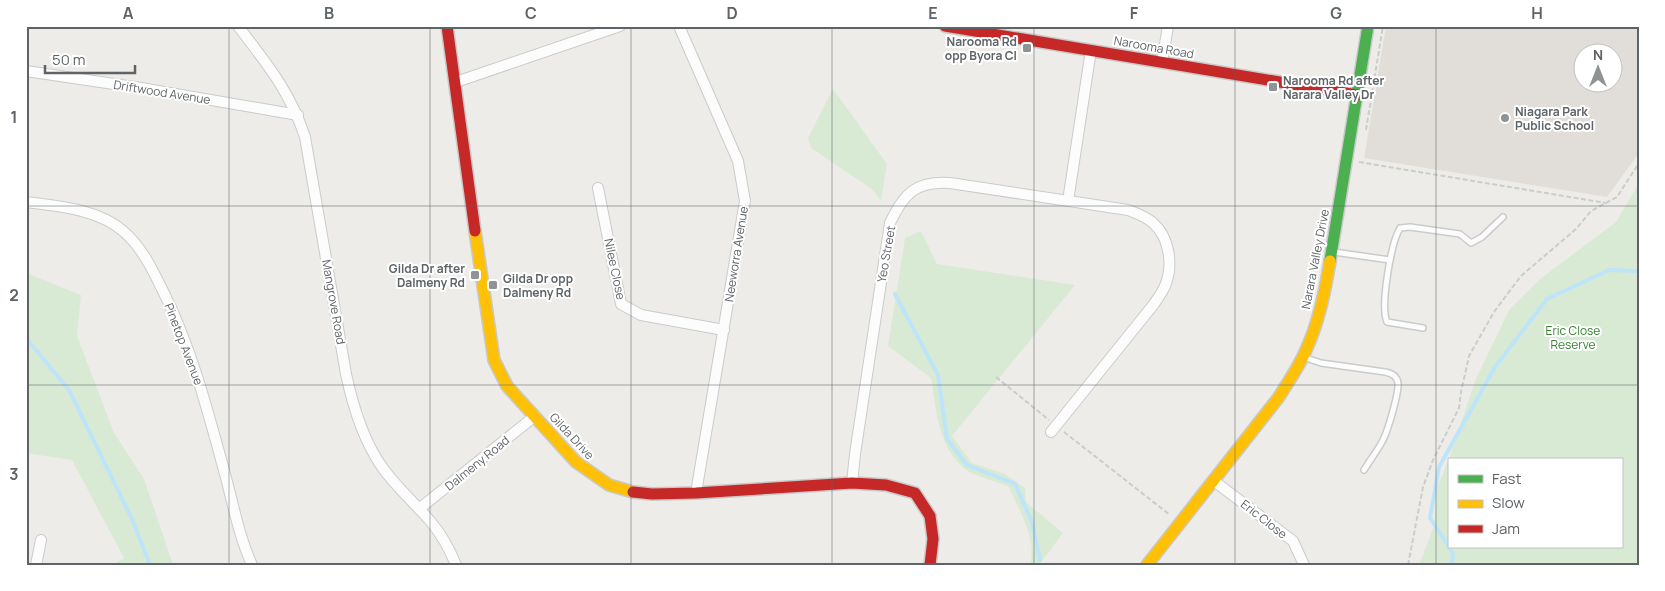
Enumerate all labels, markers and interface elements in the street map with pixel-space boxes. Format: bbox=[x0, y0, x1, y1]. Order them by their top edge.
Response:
text: A bbox=[123, 2, 134, 24]
text: B bbox=[324, 2, 334, 24]
text: C bbox=[525, 2, 537, 24]
text: D bbox=[726, 2, 738, 24]
text: E bbox=[928, 2, 938, 24]
text: F bbox=[1130, 2, 1139, 24]
text: G bbox=[1330, 2, 1342, 24]
text: H bbox=[1531, 2, 1543, 24]
street label: Narooma Road bbox=[1113, 32, 1195, 62]
place label: Narooma Rd opp Byora Cl bbox=[945, 33, 1017, 64]
scale bar bbox=[45, 42, 135, 74]
marker: Narooma Rd opp Byora Cl bbox=[1021, 42, 1033, 54]
north arrow bbox=[1572, 42, 1622, 92]
text: N bbox=[1593, 45, 1603, 64]
text: 50 m bbox=[52, 49, 86, 70]
place label: Narooma Rd after Narara Valley Dr bbox=[1283, 72, 1384, 103]
street label: Driftwood Avenue bbox=[112, 76, 212, 108]
marker: Narooma Rd after Narara Valley Dr bbox=[1267, 81, 1279, 93]
place label: Niagara Park Public School bbox=[1515, 103, 1594, 134]
text: 1 bbox=[10, 106, 18, 128]
marker: Niagara Park Public School bbox=[1499, 112, 1511, 124]
street label: Neeworra Avenue bbox=[720, 205, 752, 303]
street label: Narara Valley Drive bbox=[1297, 208, 1333, 310]
street label: Yeo Street bbox=[873, 224, 899, 284]
street label: Nilee Close bbox=[600, 237, 630, 301]
street label: Mangrove Road bbox=[318, 258, 350, 346]
place label: Gilda Dr after Dalmeny Rd bbox=[389, 260, 465, 291]
marker: Gilda Dr after Dalmeny Rd bbox=[469, 269, 481, 281]
place label: Gilda Dr opp Dalmeny Rd bbox=[503, 270, 573, 301]
marker: Gilda Dr opp Dalmeny Rd bbox=[487, 279, 499, 291]
text: 2 bbox=[9, 284, 19, 306]
street label: Pinetop Avenue bbox=[161, 301, 207, 387]
park label: Eric Close Reserve bbox=[1546, 322, 1600, 353]
street label: Gilda Drive bbox=[546, 409, 598, 463]
street label: Dalmeny Road bbox=[441, 432, 513, 494]
legend bbox=[1448, 458, 1622, 548]
text: 3 bbox=[9, 463, 19, 485]
text: Fast bbox=[1492, 468, 1521, 489]
text: Slow bbox=[1492, 492, 1525, 513]
street label: Eric Close bbox=[1237, 495, 1291, 543]
text: Jam bbox=[1492, 518, 1520, 539]

